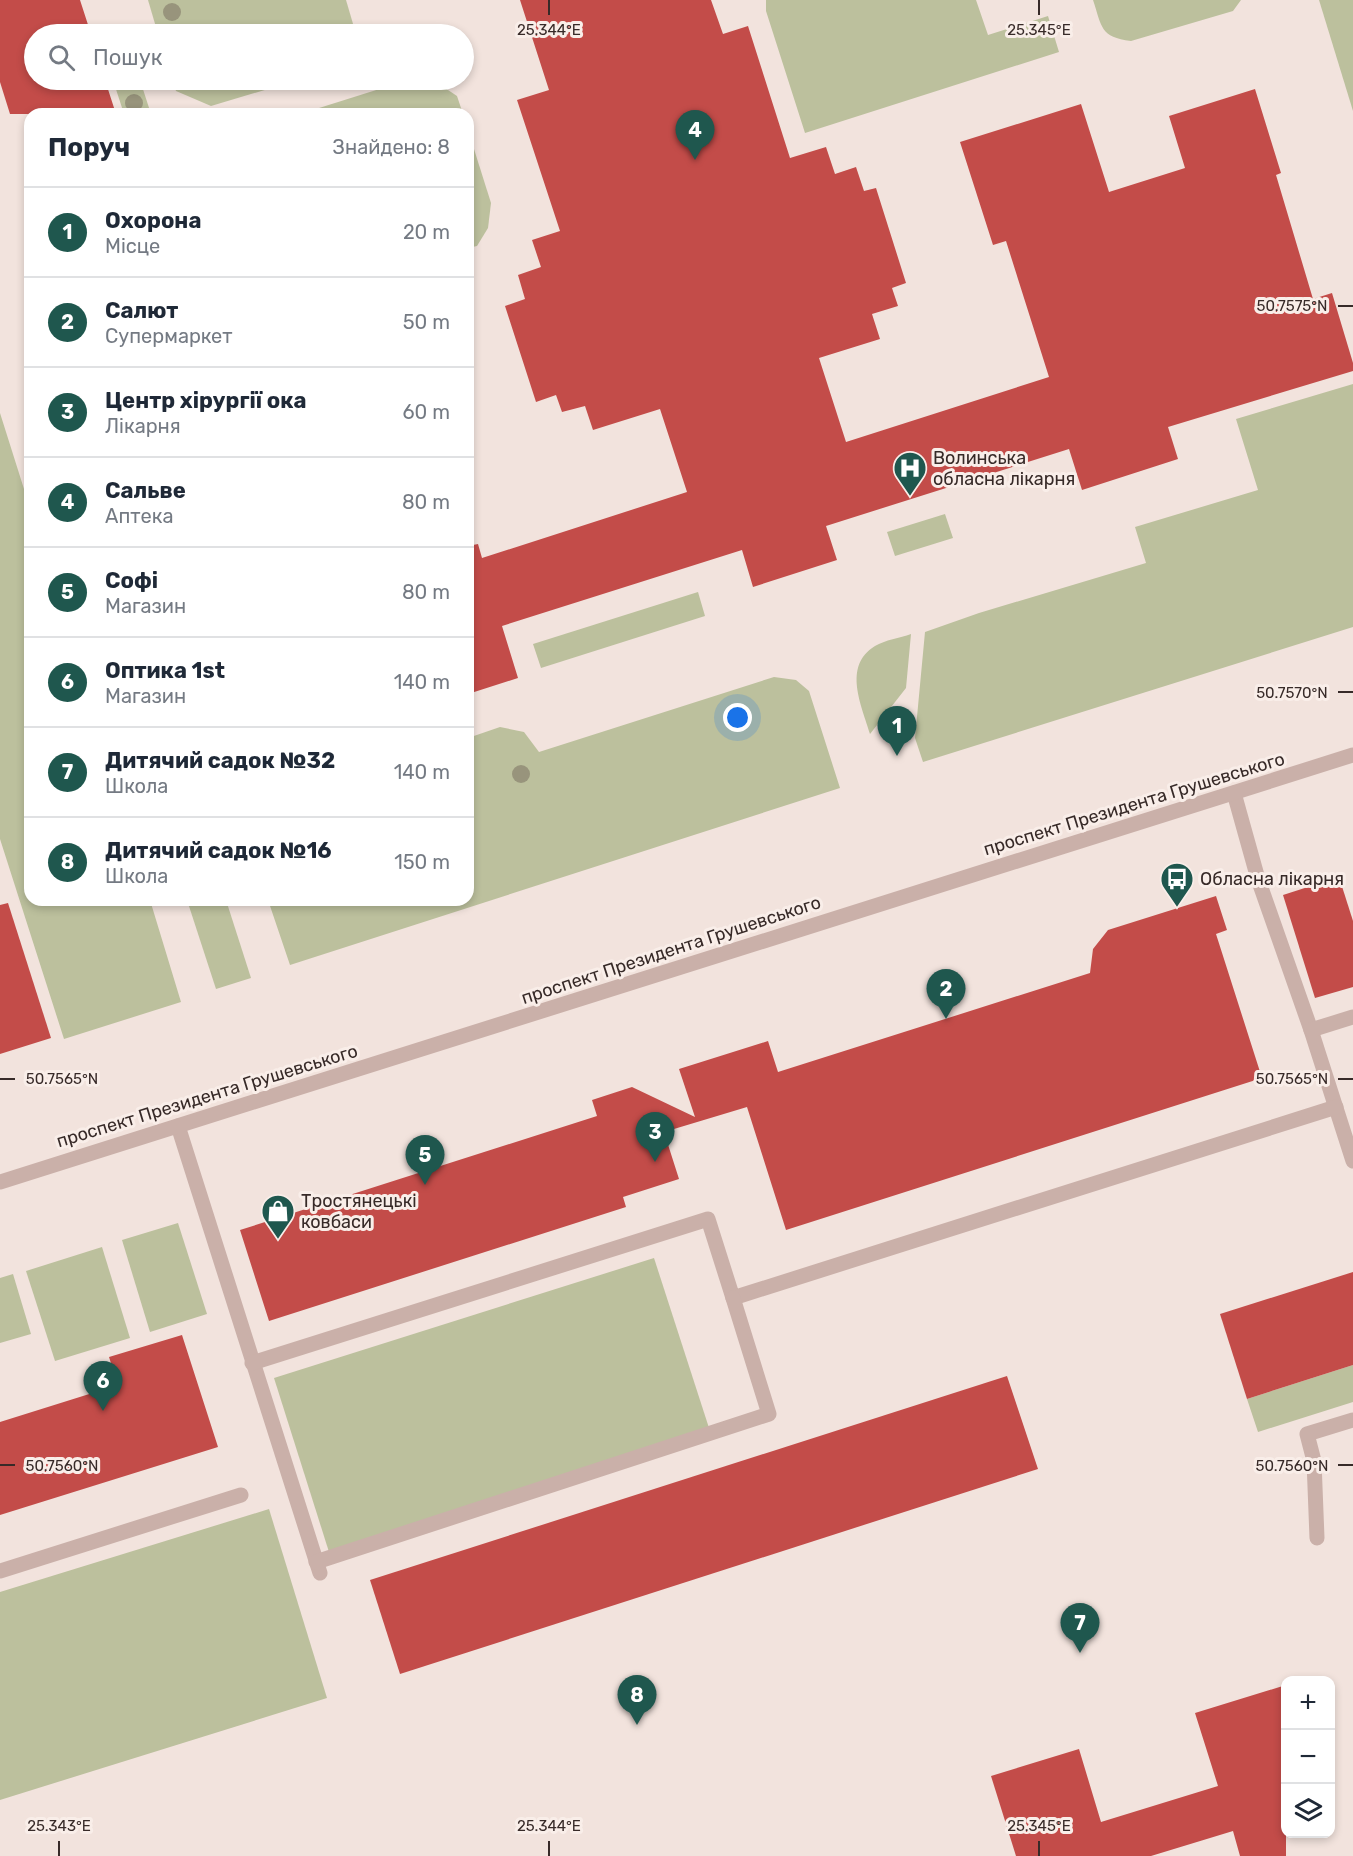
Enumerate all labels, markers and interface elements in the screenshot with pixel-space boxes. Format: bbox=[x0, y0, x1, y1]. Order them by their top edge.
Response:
text: 25.344°E bbox=[517, 21, 581, 39]
text: 25.345°E bbox=[1007, 21, 1071, 39]
search box bbox=[24, 24, 474, 90]
icon: search bbox=[45, 41, 78, 74]
text: Пошук bbox=[93, 44, 163, 71]
pin: 4 bbox=[676, 110, 714, 160]
text: Поруч bbox=[48, 132, 130, 163]
text: Знайдено: 8 bbox=[333, 135, 450, 159]
text: Охорона bbox=[105, 207, 201, 234]
text: 1 bbox=[63, 220, 72, 244]
text: 20 m bbox=[403, 220, 450, 244]
text: Місце bbox=[105, 234, 160, 258]
text: Салют bbox=[105, 297, 178, 324]
text: 50.7575°N bbox=[1257, 297, 1328, 315]
text: 2 bbox=[61, 310, 74, 334]
text: 50 m bbox=[403, 310, 450, 334]
text: Супермаркет bbox=[105, 324, 233, 348]
text: Центр хірургії ока bbox=[105, 387, 307, 414]
text: 3 bbox=[61, 400, 74, 424]
text: 60 m bbox=[403, 400, 450, 424]
text: Лікарня bbox=[105, 414, 181, 438]
place label: Волинська обласна лікарня bbox=[933, 447, 1075, 490]
hospital icon: Волинська обласна лікарня bbox=[892, 450, 928, 497]
text: Сальве bbox=[105, 477, 186, 504]
text: 4 bbox=[61, 490, 74, 514]
text: 80 m bbox=[402, 490, 450, 514]
text: Аптека bbox=[105, 504, 173, 528]
text: Софі bbox=[105, 567, 158, 594]
text: 5 bbox=[61, 580, 74, 604]
text: 80 m bbox=[402, 580, 450, 604]
text: Магазин bbox=[105, 594, 186, 618]
text: Оптика 1st bbox=[105, 657, 225, 684]
text: 6 bbox=[61, 670, 74, 694]
text: 140 m bbox=[394, 670, 450, 694]
text: Магазин bbox=[105, 684, 186, 708]
text: 50.7570°N bbox=[1256, 684, 1328, 702]
your location bbox=[723, 703, 752, 732]
pin: 1 bbox=[878, 706, 916, 756]
text: Дитячий садок №32 bbox=[105, 747, 335, 774]
street label: проспект Президента Грушевського bbox=[981, 748, 1287, 860]
text: 7 bbox=[62, 760, 73, 784]
text: 140 m bbox=[394, 760, 450, 784]
text: Школа bbox=[105, 774, 168, 798]
text: Дитячий садок №16 bbox=[105, 837, 332, 864]
text: 8 bbox=[61, 850, 74, 874]
text: 150 m bbox=[394, 850, 450, 874]
bus stop icon: Обласна лікарня bbox=[1159, 861, 1195, 908]
text: Школа bbox=[105, 864, 168, 888]
place label: Обласна лікарня bbox=[1200, 868, 1344, 890]
street label: проспект Президента Грушевського bbox=[518, 891, 824, 1009]
pin: 2 bbox=[926, 970, 966, 1019]
street label: проспект Президента Грушевського bbox=[54, 1040, 360, 1152]
text: 50.7565°N bbox=[26, 1070, 98, 1088]
text: 50.7565°N bbox=[1256, 1070, 1328, 1088]
pin: 3 bbox=[636, 1112, 674, 1162]
pin: 5 bbox=[406, 1136, 444, 1185]
place label: Тростянецькі ковбаси bbox=[301, 1190, 417, 1233]
shop icon: Тростянецькі ковбаси bbox=[260, 1193, 296, 1240]
pin: 6 bbox=[84, 1362, 122, 1411]
text: 50.7560°N bbox=[26, 1457, 98, 1475]
text: 50.7560°N bbox=[1256, 1457, 1328, 1475]
pin: 7 bbox=[1060, 1604, 1100, 1653]
pin: 8 bbox=[618, 1676, 656, 1725]
map controls bbox=[1281, 1676, 1335, 1838]
button: + bbox=[1281, 1676, 1335, 1730]
button: − bbox=[1281, 1730, 1335, 1784]
button: layers bbox=[1281, 1784, 1335, 1838]
text: 25.343°E bbox=[27, 1817, 91, 1835]
text: 25.344°E bbox=[517, 1817, 581, 1835]
text: 25.345°E bbox=[1007, 1817, 1071, 1835]

